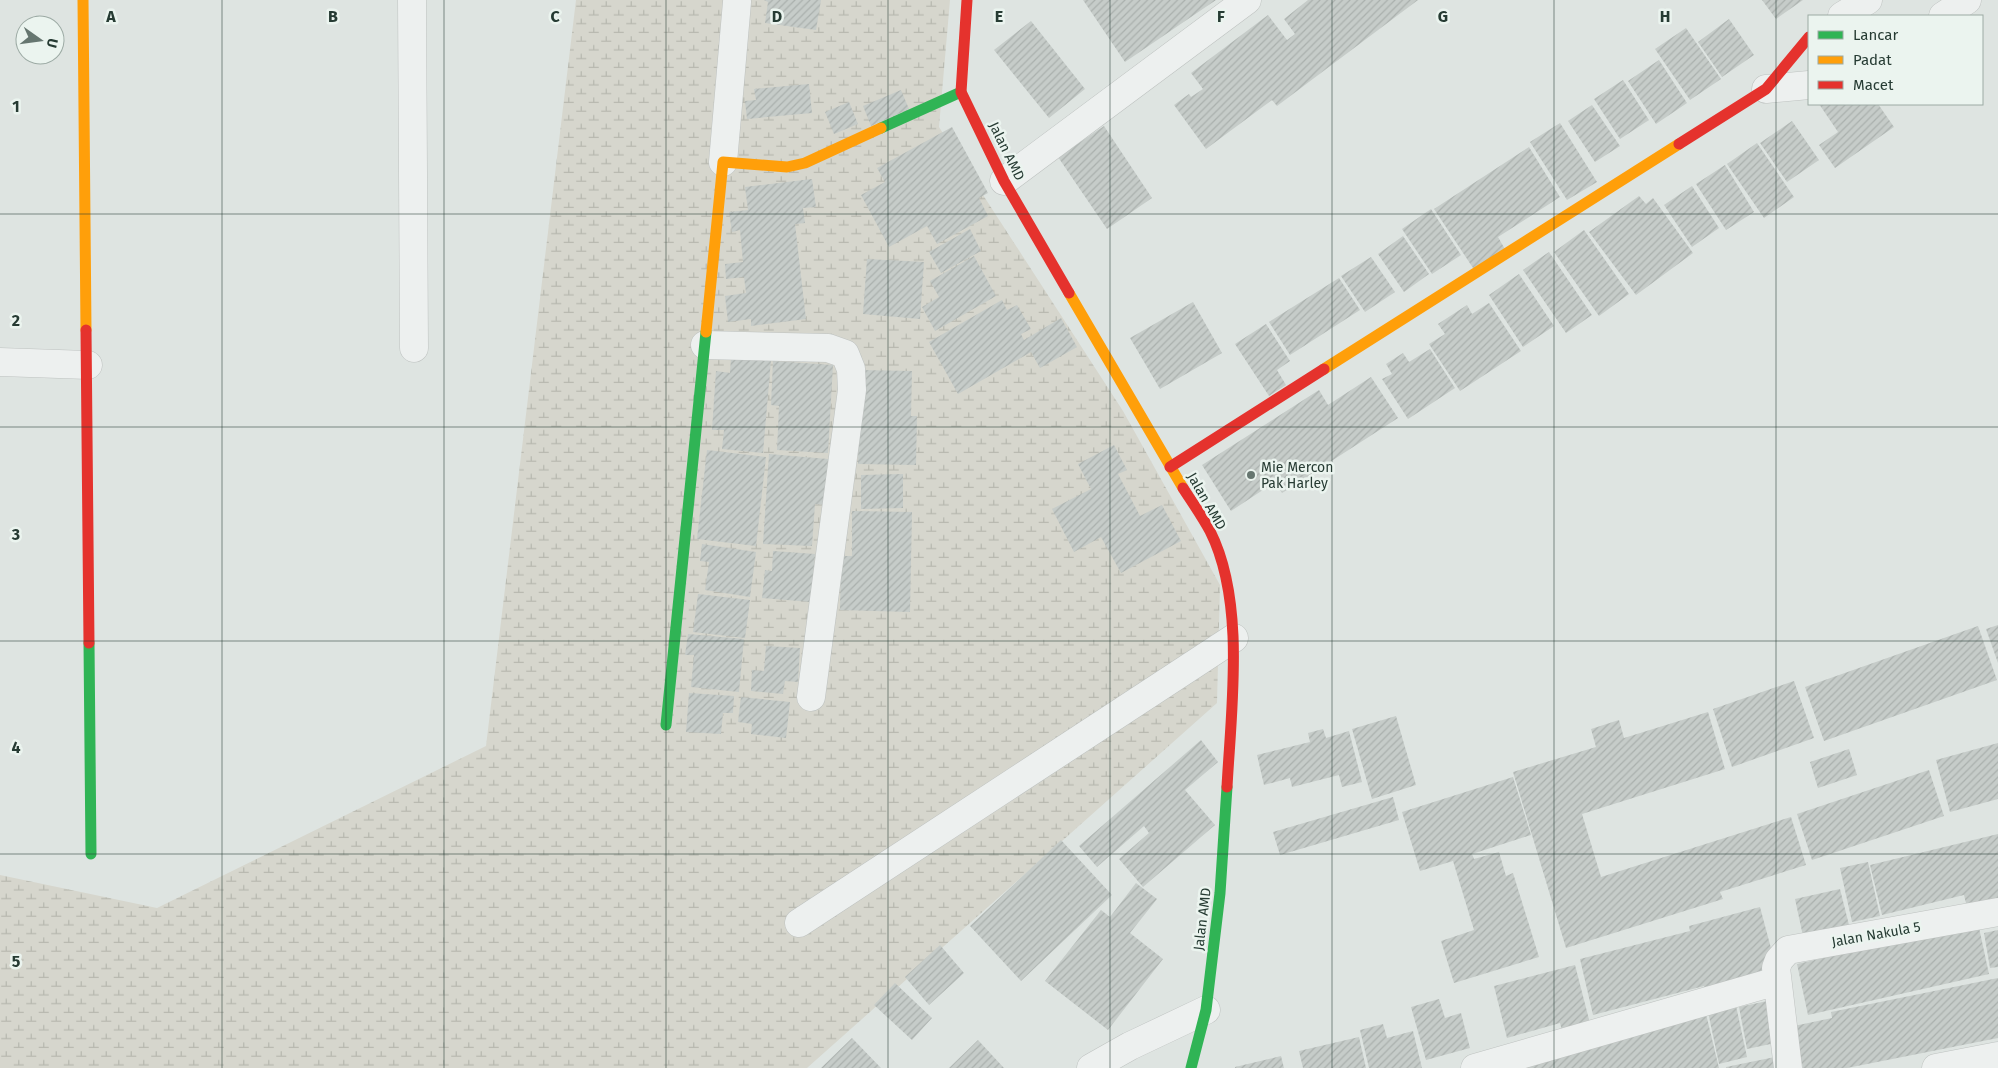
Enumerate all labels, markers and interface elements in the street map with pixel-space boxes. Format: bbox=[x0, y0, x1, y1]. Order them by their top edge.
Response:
text: A bbox=[105, 7, 116, 26]
text: B bbox=[328, 7, 338, 26]
text: C bbox=[550, 7, 560, 26]
text: D bbox=[772, 7, 782, 26]
text: E bbox=[995, 7, 1003, 26]
text: F bbox=[1217, 7, 1225, 26]
text: G bbox=[1438, 7, 1448, 26]
text: H bbox=[1660, 7, 1670, 26]
north arrow bbox=[15, 15, 65, 65]
legend bbox=[1808, 15, 1983, 105]
text: Lancar bbox=[1853, 26, 1898, 44]
text: U bbox=[43, 37, 61, 50]
text: Padat bbox=[1853, 51, 1892, 69]
text: Macet bbox=[1853, 76, 1894, 94]
text: 1 bbox=[12, 97, 20, 116]
street label: Jalan AMD bbox=[985, 119, 1028, 183]
text: 2 bbox=[12, 311, 20, 330]
place label: Mie Mercon Pak Harley bbox=[1261, 459, 1333, 492]
marker: Mie Mercon Pak Harley bbox=[1245, 469, 1257, 481]
street label: Jalan AMD bbox=[1183, 470, 1230, 533]
text: 3 bbox=[11, 525, 20, 544]
text: 4 bbox=[11, 738, 21, 757]
street label: Jalan AMD bbox=[1190, 887, 1215, 951]
street label: Jalan Nakula 5 bbox=[1830, 918, 1922, 951]
text: 5 bbox=[12, 952, 21, 971]

